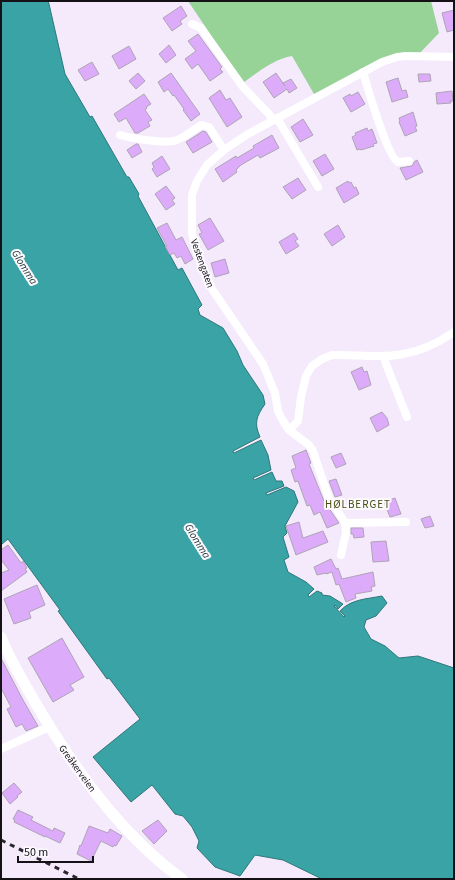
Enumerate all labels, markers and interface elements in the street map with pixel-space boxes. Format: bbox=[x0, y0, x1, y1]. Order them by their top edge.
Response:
street label: Vestengaten bbox=[187, 237, 217, 290]
water label: Glomma bbox=[8, 247, 41, 288]
district label: HØLBERGET bbox=[325, 497, 391, 512]
water label: Glomma bbox=[181, 521, 214, 562]
street label: Greåkerveien bbox=[55, 742, 99, 795]
scale bar bbox=[18, 838, 93, 864]
text: 50 m bbox=[24, 844, 48, 861]

